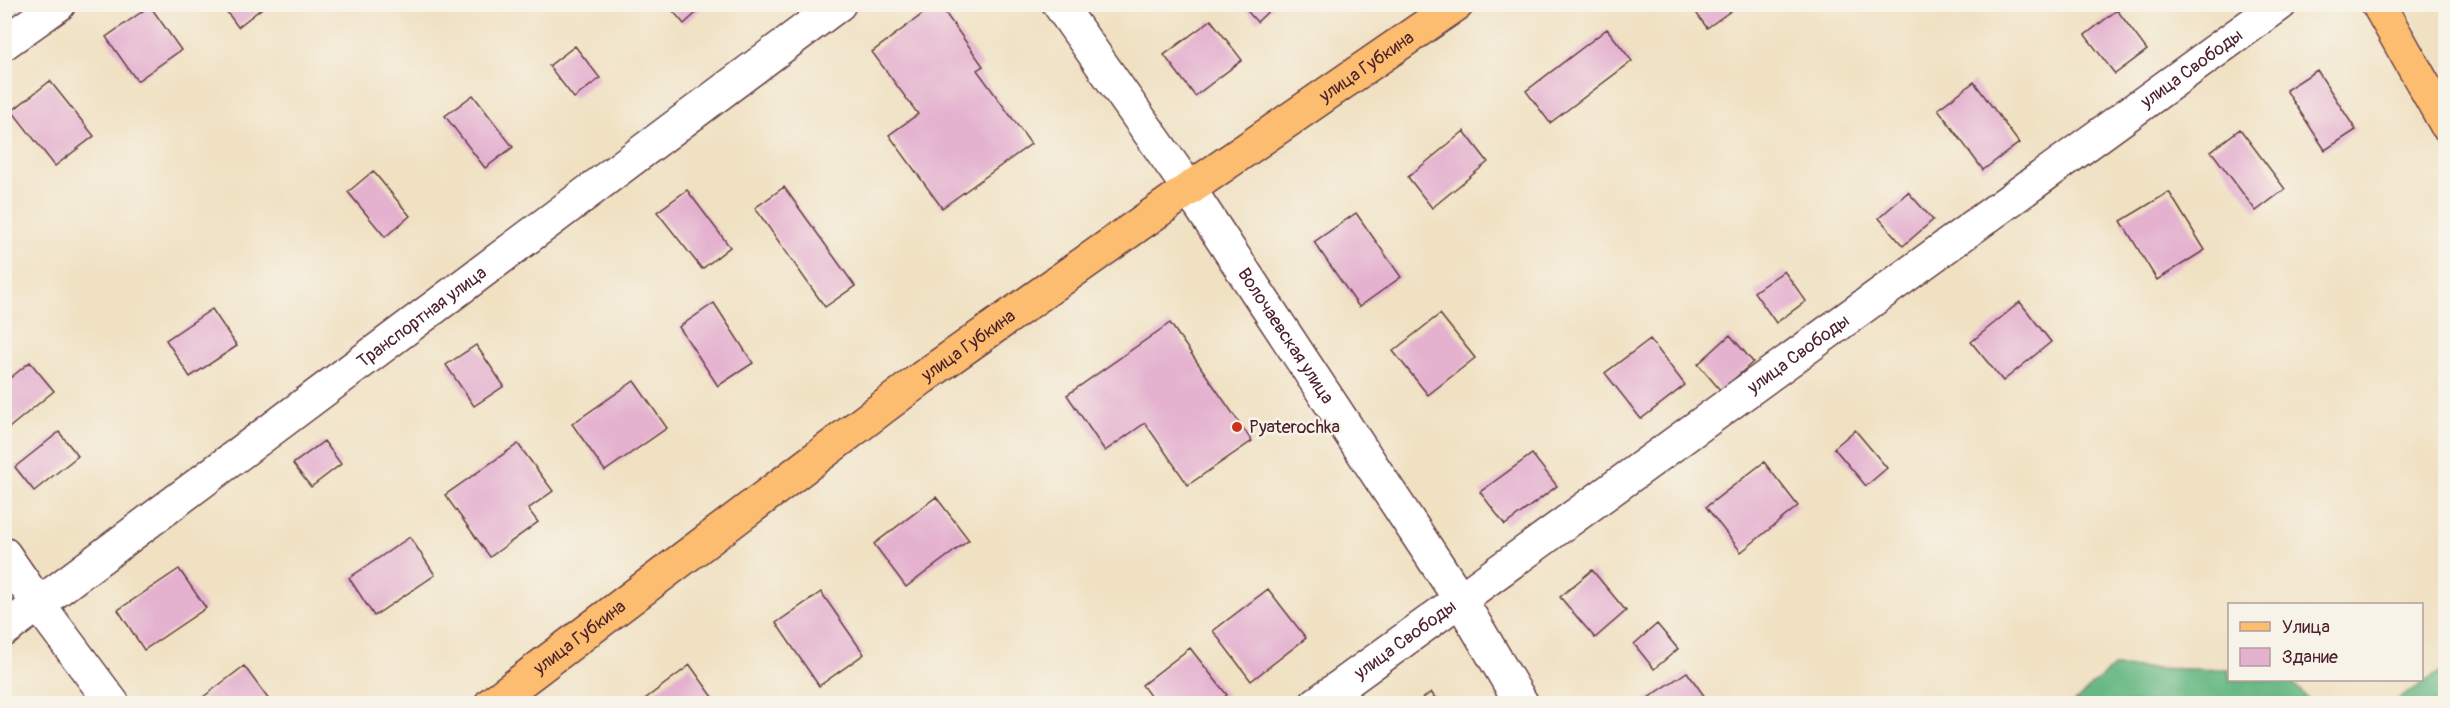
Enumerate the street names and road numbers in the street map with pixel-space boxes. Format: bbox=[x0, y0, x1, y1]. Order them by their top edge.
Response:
street label: улица Свободы bbox=[2135, 24, 2247, 114]
street label: улица Губкина bbox=[1314, 26, 1418, 108]
street label: Транспортная улица bbox=[353, 261, 491, 373]
street label: Волочаевская улица bbox=[1232, 264, 1339, 408]
street label: улица Губкина bbox=[916, 305, 1020, 387]
street label: улица Свободы bbox=[1742, 309, 1854, 400]
street label: улица Губкина bbox=[528, 595, 631, 680]
street label: улица Свободы bbox=[1349, 595, 1461, 685]

